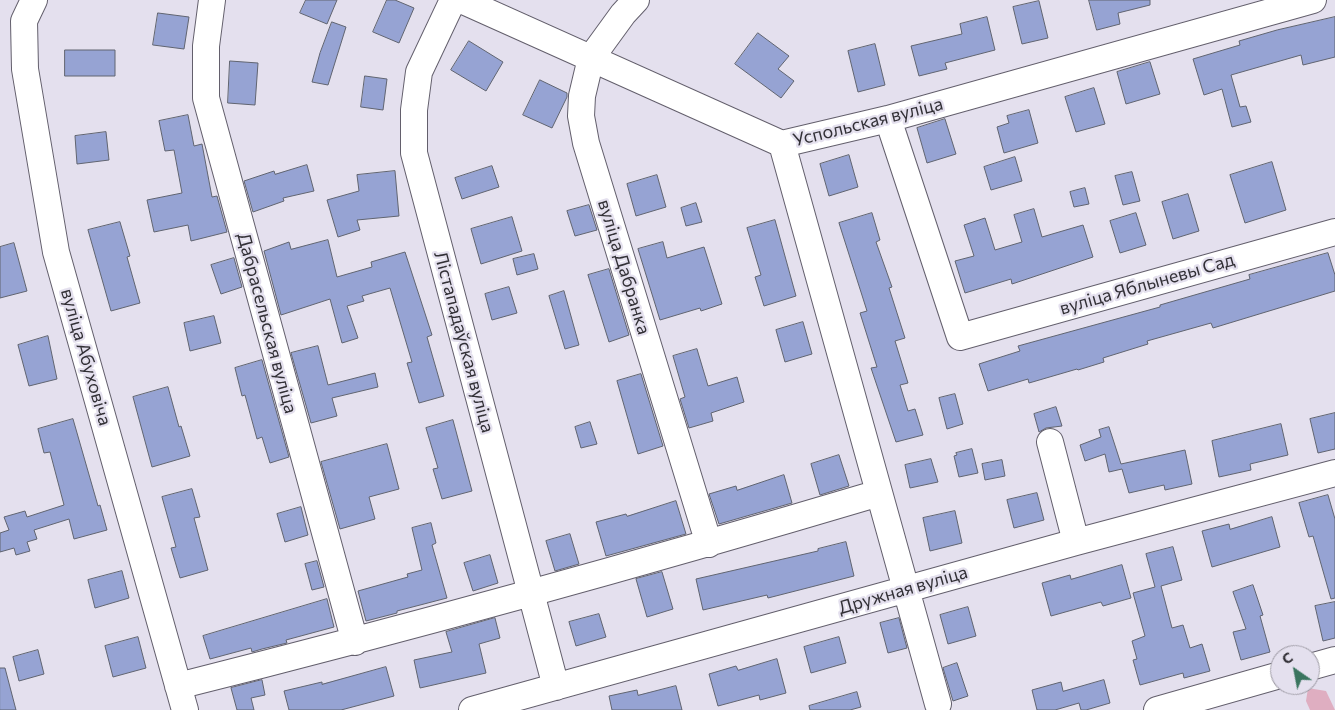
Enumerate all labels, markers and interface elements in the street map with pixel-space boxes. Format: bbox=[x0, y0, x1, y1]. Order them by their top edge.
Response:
street label: Успольская вуліца bbox=[791, 93, 945, 151]
street label: вуліца Дабранка bbox=[593, 197, 655, 337]
street label: Дабрасельская вуліца bbox=[232, 230, 302, 416]
street label: Лістападаўская вуліца bbox=[429, 249, 499, 435]
street label: вуліца Яблыневы Сад bbox=[1057, 249, 1237, 319]
street label: вуліца Абуховіча bbox=[56, 286, 116, 428]
street label: Дружная вуліца bbox=[836, 561, 970, 619]
north arrow bbox=[1270, 645, 1320, 695]
text: С bbox=[1278, 648, 1296, 668]

